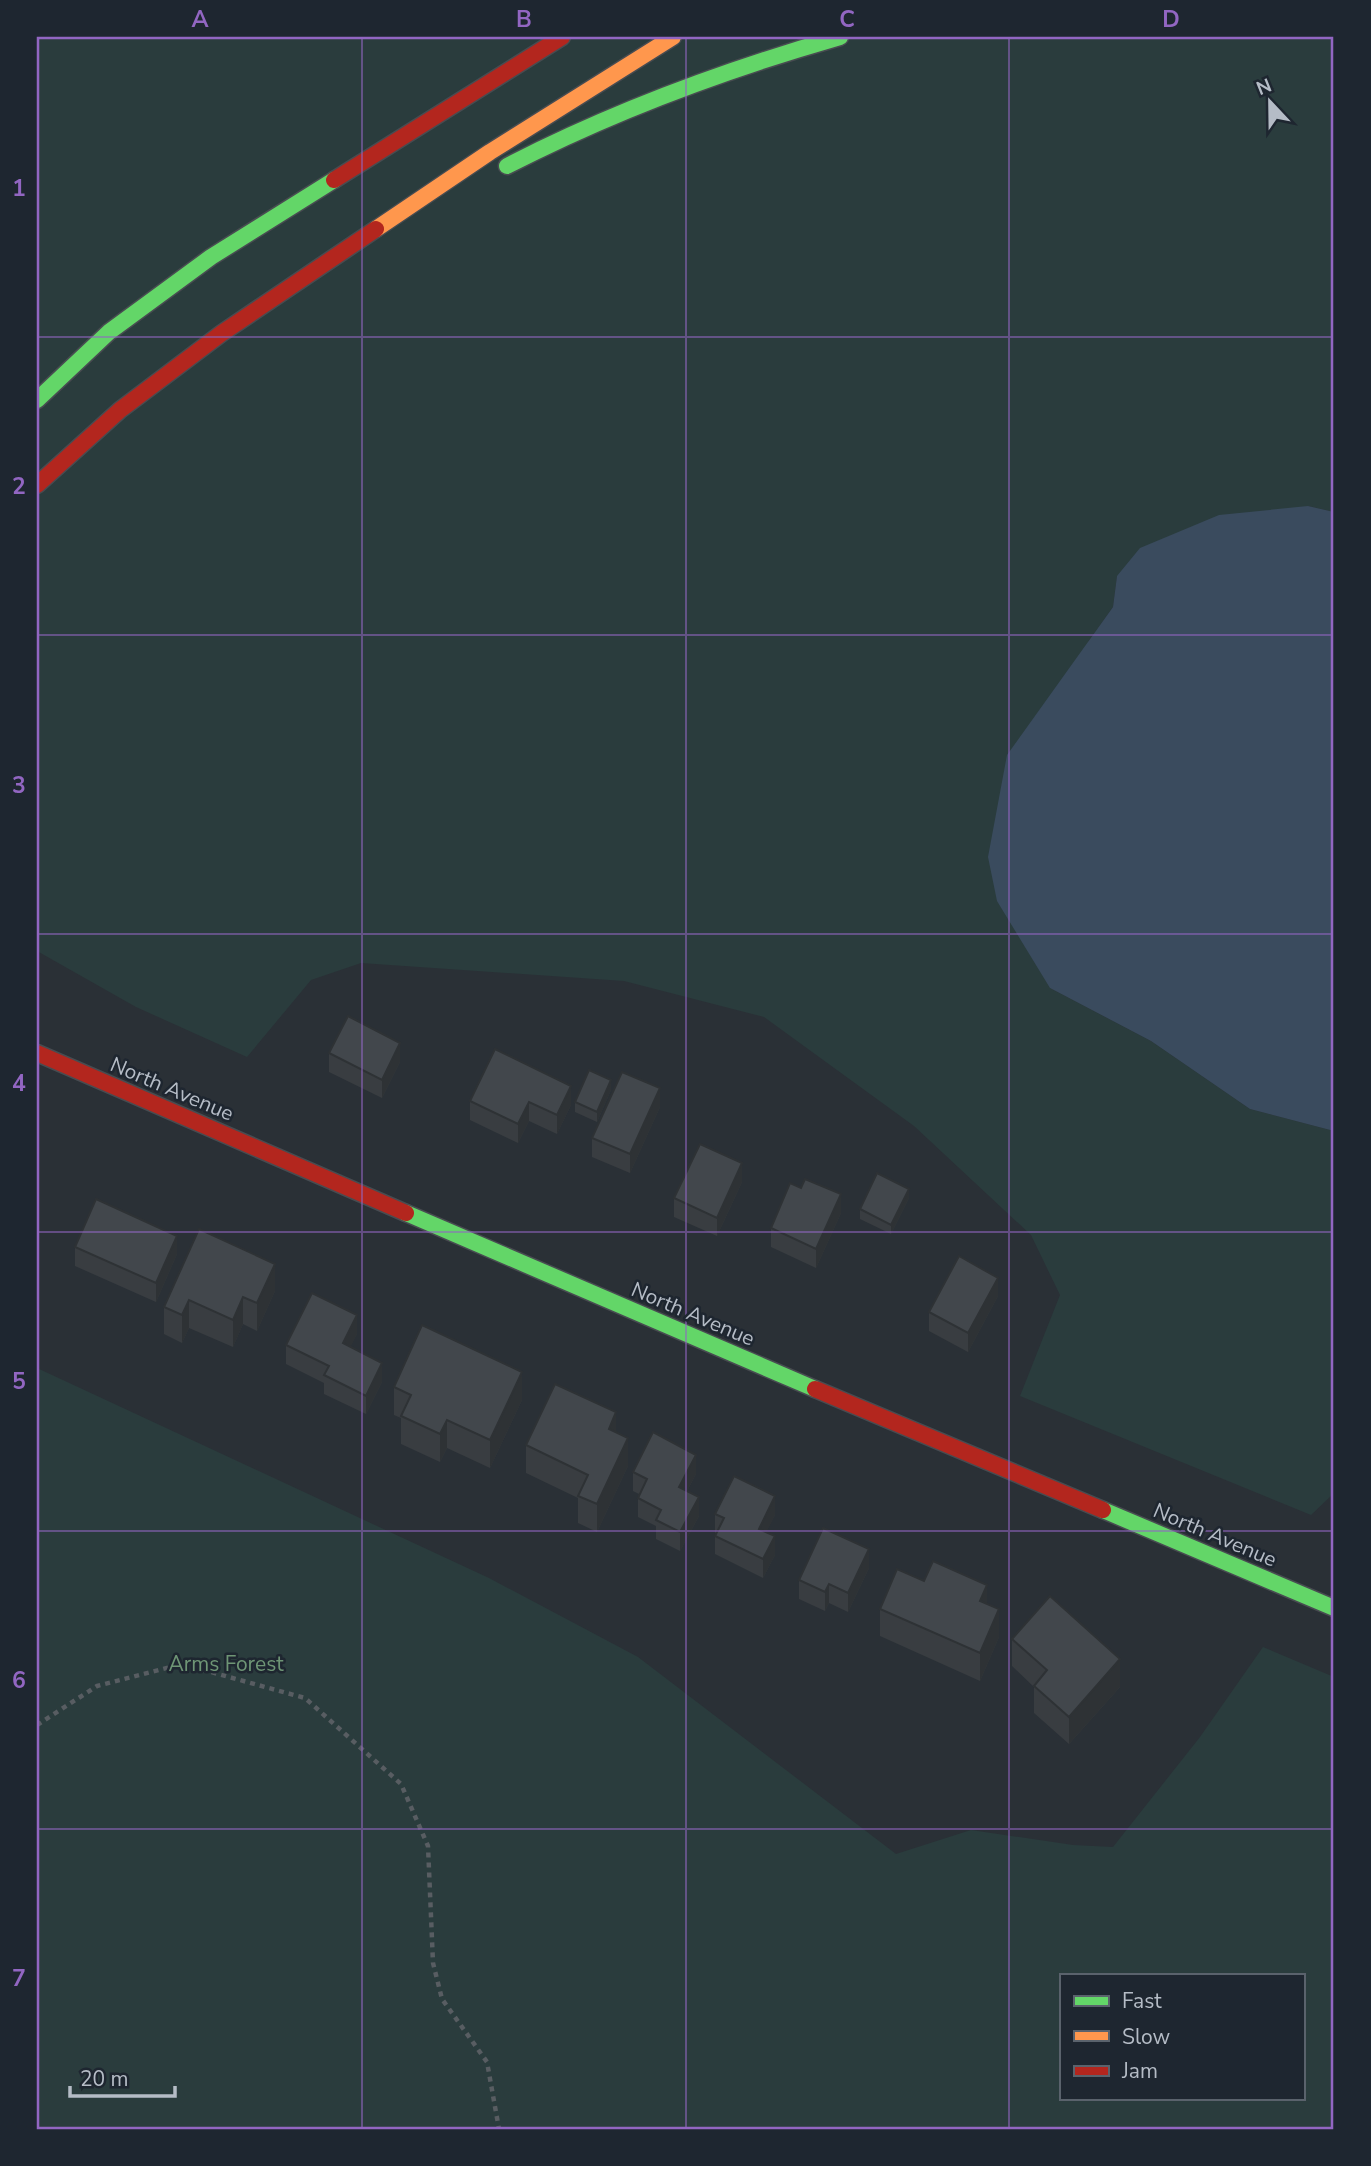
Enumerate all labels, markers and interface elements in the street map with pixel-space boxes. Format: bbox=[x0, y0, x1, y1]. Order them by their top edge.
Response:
text: A bbox=[191, 4, 209, 35]
text: B bbox=[516, 4, 532, 35]
text: C bbox=[839, 4, 855, 35]
text: D bbox=[1162, 4, 1180, 35]
north arrow bbox=[1234, 66, 1304, 136]
text: N bbox=[1253, 72, 1275, 102]
text: 1 bbox=[12, 173, 26, 204]
text: 2 bbox=[12, 471, 26, 502]
text: 3 bbox=[12, 770, 26, 801]
street label: North Avenue bbox=[106, 1050, 238, 1128]
text: 4 bbox=[12, 1068, 26, 1099]
street label: North Avenue bbox=[627, 1275, 759, 1353]
text: 5 bbox=[12, 1366, 26, 1397]
street label: North Avenue bbox=[1149, 1496, 1281, 1574]
park label: Arms Forest bbox=[169, 1650, 284, 1678]
text: 6 bbox=[12, 1665, 26, 1696]
text: 7 bbox=[12, 1963, 26, 1994]
legend bbox=[1060, 1974, 1304, 2100]
text: Fast bbox=[1122, 1987, 1162, 2015]
text: Slow bbox=[1122, 2023, 1171, 2051]
scale bar bbox=[70, 2054, 175, 2098]
text: Jam bbox=[1121, 2057, 1158, 2085]
text: 20 m bbox=[80, 2065, 129, 2093]

